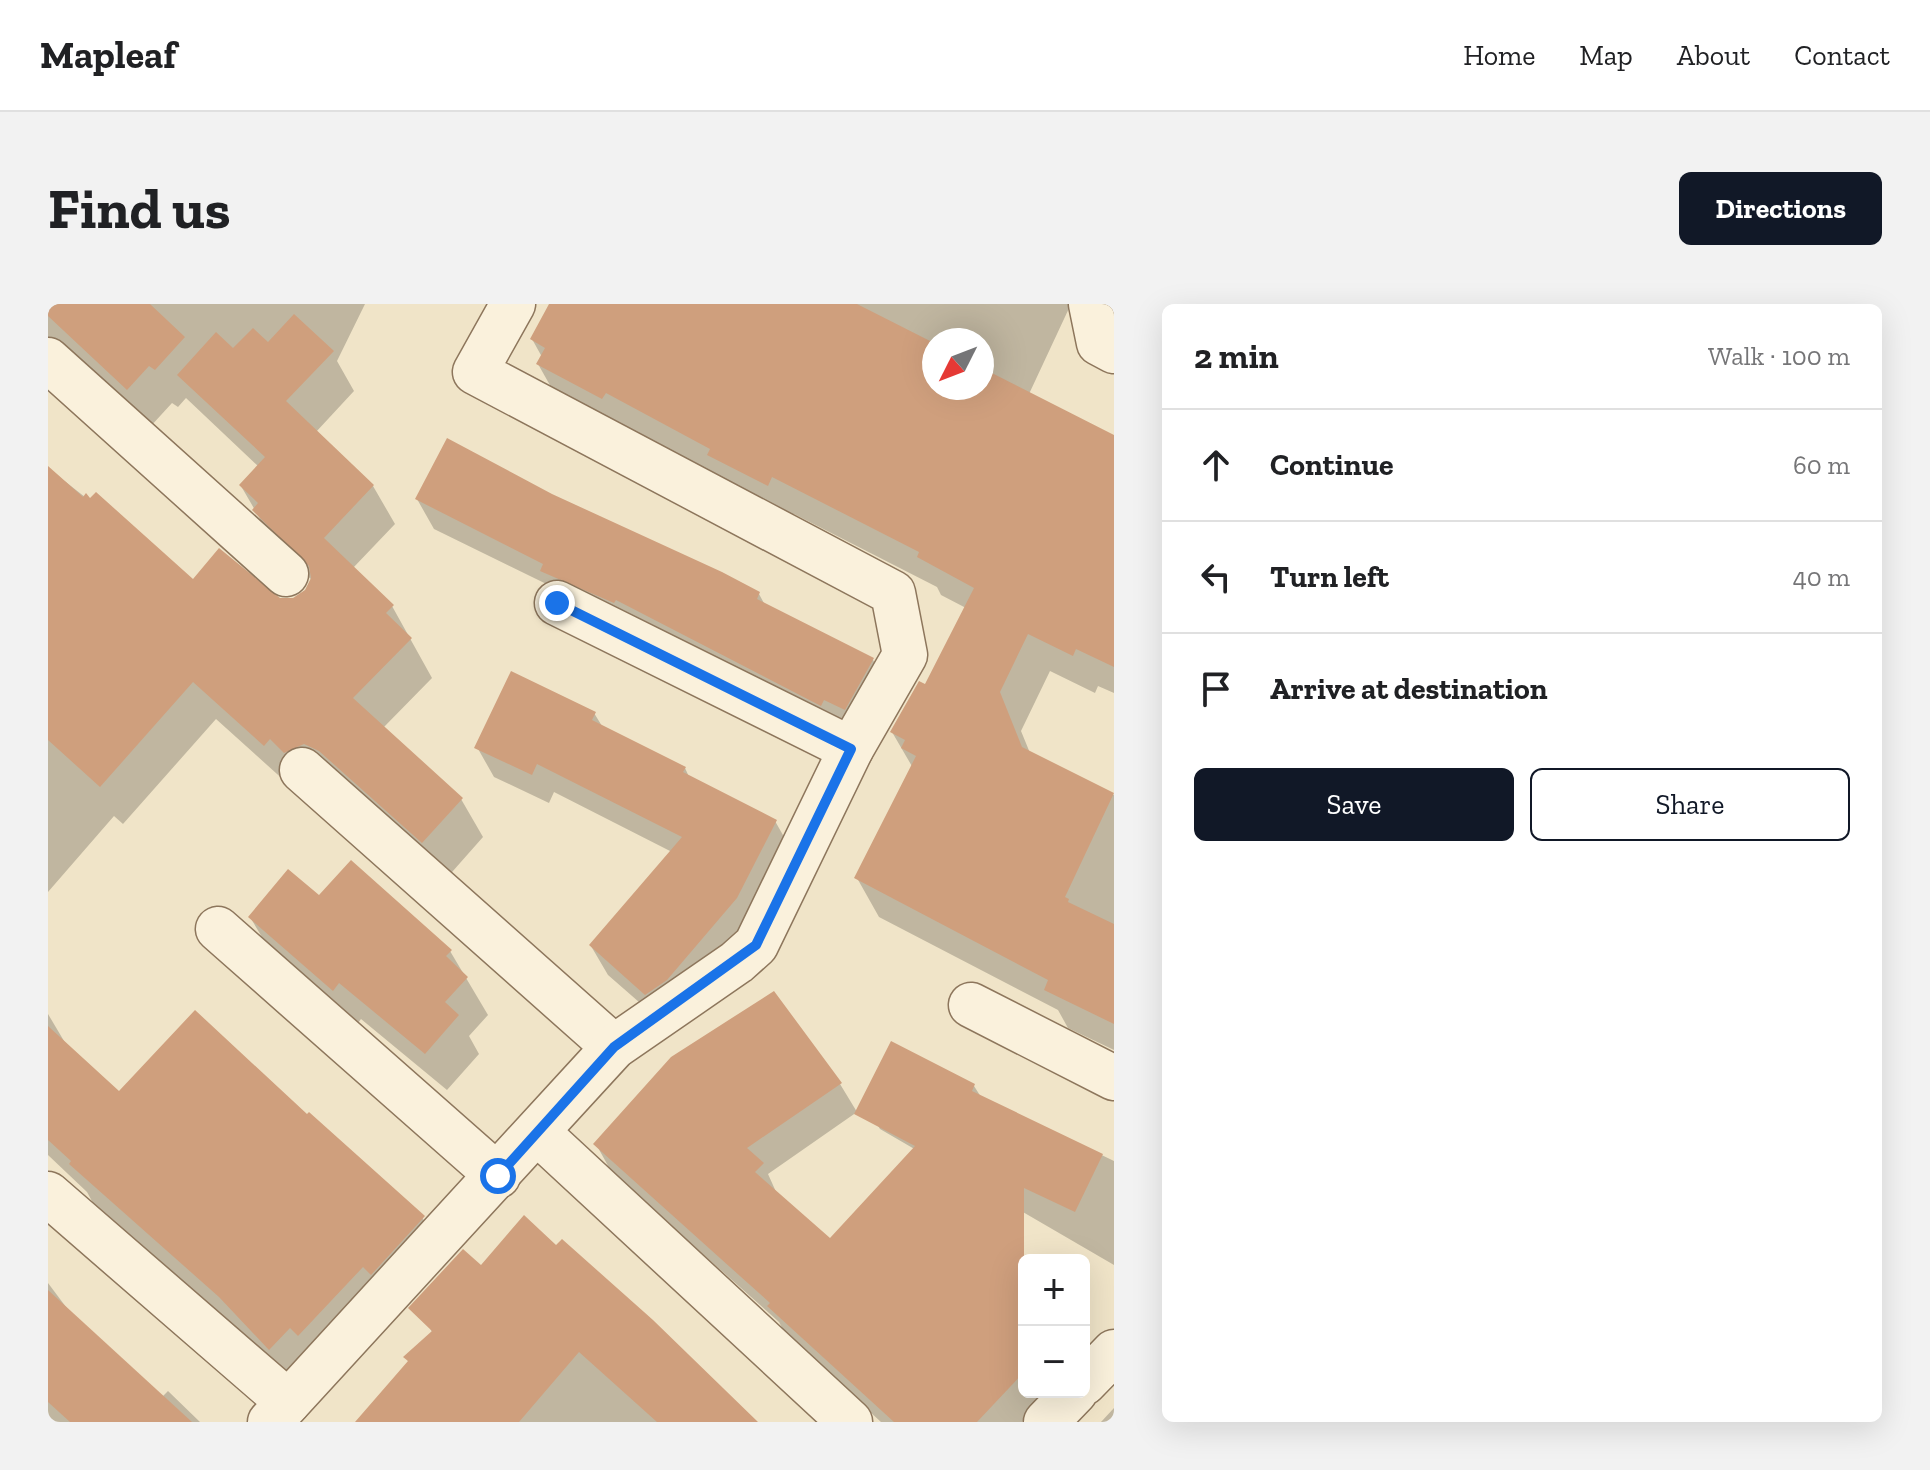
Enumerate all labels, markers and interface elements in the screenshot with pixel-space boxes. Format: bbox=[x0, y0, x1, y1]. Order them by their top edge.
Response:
text: Mapleaf bbox=[40, 32, 176, 78]
text: Home bbox=[1463, 39, 1535, 72]
text: Map bbox=[1579, 39, 1633, 72]
text: About bbox=[1677, 39, 1750, 72]
text: Contact bbox=[1794, 39, 1890, 72]
button: Directions bbox=[1679, 172, 1882, 245]
text: Find us bbox=[48, 175, 231, 242]
north arrow bbox=[922, 328, 994, 400]
text: 2 min bbox=[1194, 336, 1279, 377]
text: Walk · 100 m bbox=[1708, 340, 1850, 372]
icon: ahead bbox=[1194, 443, 1238, 487]
text: Continue bbox=[1270, 447, 1394, 483]
text: 60 m bbox=[1793, 449, 1850, 481]
icon: left bbox=[1194, 555, 1238, 599]
text: Turn left bbox=[1270, 559, 1389, 595]
text: 40 m bbox=[1793, 561, 1850, 593]
route end bbox=[539, 585, 575, 621]
icon: arrive bbox=[1194, 667, 1238, 711]
text: Arrive at destination bbox=[1270, 671, 1547, 707]
button: Save bbox=[1194, 768, 1514, 841]
button: Share bbox=[1530, 768, 1850, 841]
route start bbox=[480, 1158, 516, 1194]
map controls bbox=[1018, 1254, 1090, 1398]
button: + bbox=[1018, 1254, 1090, 1326]
button: − bbox=[1018, 1326, 1090, 1398]

